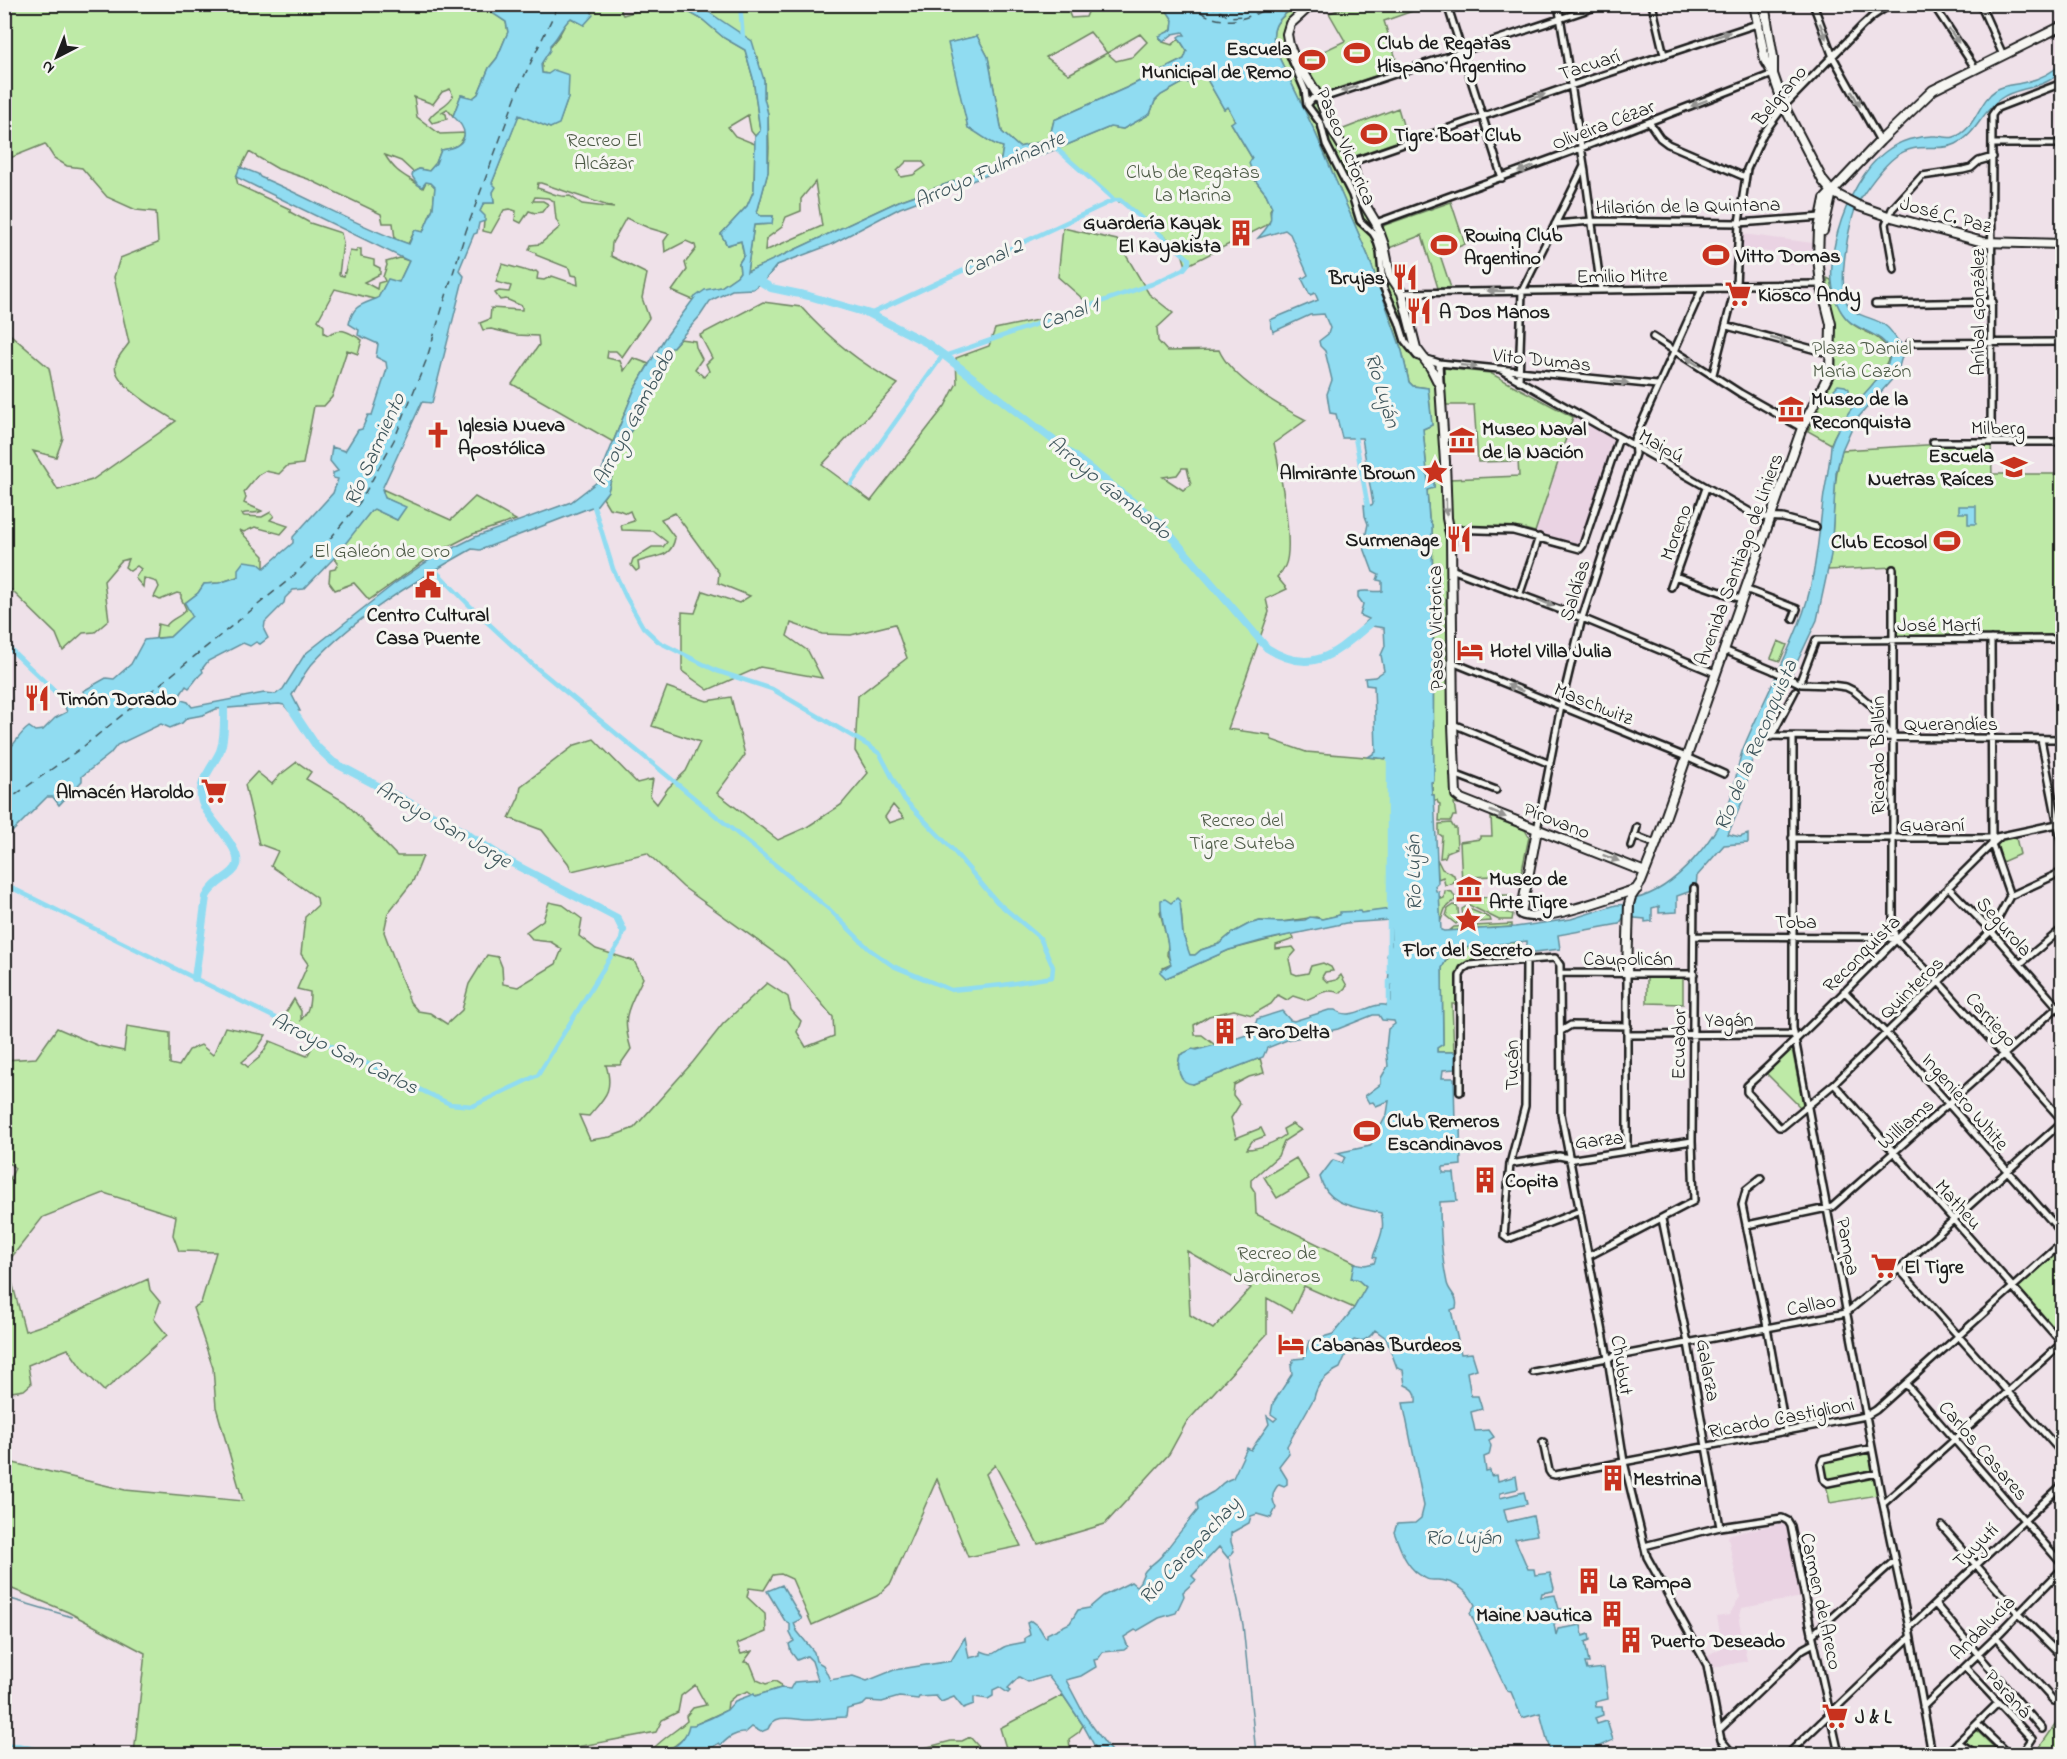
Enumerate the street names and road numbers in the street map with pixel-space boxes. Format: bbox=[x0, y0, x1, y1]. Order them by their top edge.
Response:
street label: Tacuarí bbox=[1555, 43, 1624, 90]
street label: Belgrano bbox=[1746, 60, 1816, 135]
street label: Paseo Victorica bbox=[1307, 84, 1383, 210]
street label: Oliveira Cézar bbox=[1548, 93, 1660, 159]
street label: José C. Paz bbox=[1896, 190, 1995, 243]
street label: Hilarión de la Quintana bbox=[1595, 191, 1781, 224]
street label: Aníbal González bbox=[1965, 248, 1994, 376]
street label: Emilio Mitre bbox=[1576, 262, 1668, 293]
street label: Vito Dumas bbox=[1490, 342, 1592, 381]
street label: Milberg bbox=[1971, 415, 2025, 445]
street label: Maipú bbox=[1632, 423, 1689, 472]
street label: Avenida Santiago de Liniers bbox=[1688, 450, 1793, 670]
street label: Moreno bbox=[1654, 501, 1701, 565]
street label: Saldías bbox=[1553, 556, 1599, 625]
street label: Paseo Victorica bbox=[1422, 565, 1453, 691]
street label: José Martí bbox=[1897, 612, 1981, 641]
street label: Maschwitz bbox=[1549, 676, 1638, 735]
street label: Ricardo Balbín bbox=[1865, 695, 1894, 814]
street label: Querandíes bbox=[1904, 711, 1998, 740]
street label: Pirovano bbox=[1519, 796, 1594, 848]
street label: Guaraní bbox=[1899, 812, 1965, 841]
street label: Segurola bbox=[1967, 891, 2038, 965]
street label: Toba bbox=[1775, 909, 1817, 938]
street label: Reconquista bbox=[1817, 909, 1908, 1000]
street label: Caupolicán bbox=[1583, 946, 1673, 975]
street label: Quinteros bbox=[1874, 951, 1952, 1027]
street label: Carriego bbox=[1956, 986, 2023, 1056]
street label: Ecuador bbox=[1665, 1007, 1696, 1080]
street label: Yagán bbox=[1705, 1007, 1754, 1037]
street label: Tucán bbox=[1499, 1040, 1528, 1090]
street label: Ingeniero White bbox=[1913, 1048, 2015, 1158]
street label: Williams bbox=[1872, 1092, 1941, 1158]
street label: Garza bbox=[1574, 1125, 1625, 1158]
street label: Matheu bbox=[1926, 1174, 1988, 1237]
street label: Pampa bbox=[1827, 1215, 1866, 1278]
street label: Callao bbox=[1784, 1287, 1839, 1325]
street label: Chubut bbox=[1601, 1333, 1640, 1398]
street label: Galarza bbox=[1687, 1337, 1726, 1404]
street label: Ricardo Castiglioni bbox=[1706, 1391, 1857, 1449]
street label: Carlos Casares bbox=[1930, 1395, 2034, 1508]
street label: Tuyutí bbox=[1947, 1517, 2006, 1576]
street label: Carmen de Areco bbox=[1791, 1530, 1848, 1673]
street label: Andalucía bbox=[1944, 1589, 2023, 1668]
street label: Paraná bbox=[1977, 1664, 2038, 1726]

